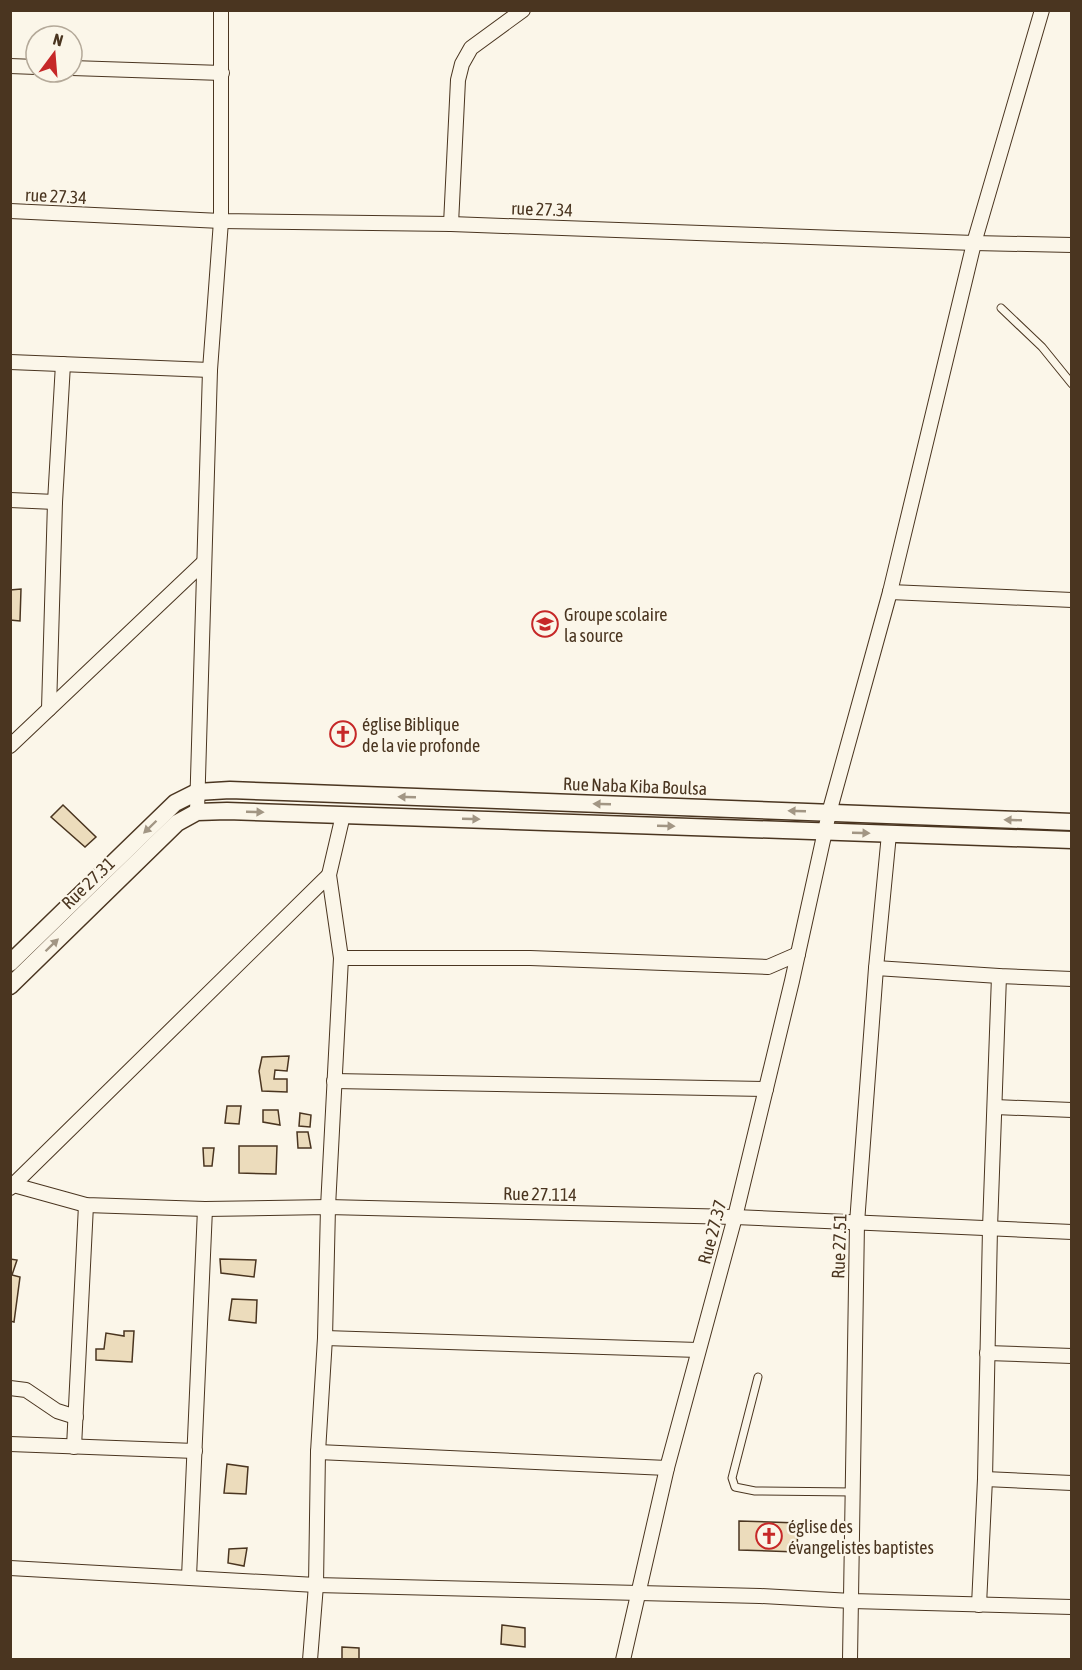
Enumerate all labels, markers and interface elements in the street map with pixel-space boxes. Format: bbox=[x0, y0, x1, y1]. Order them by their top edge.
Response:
north arrow bbox=[24, 24, 84, 84]
text: N bbox=[51, 30, 65, 50]
street label: rue 27.34 bbox=[25, 184, 87, 208]
street label: rue 27.34 bbox=[511, 197, 573, 221]
place label: Groupe scolaire la source bbox=[564, 604, 667, 646]
school or university icon: Groupe scolaire la source bbox=[530, 609, 560, 639]
place label: église Biblique de la vie profonde bbox=[362, 714, 480, 756]
church icon: église Biblique de la vie profonde bbox=[328, 719, 358, 749]
street label: Rue Naba Kiba Boulsa bbox=[563, 773, 707, 799]
one-way arrow bbox=[398, 792, 417, 801]
one-way arrow bbox=[593, 799, 612, 809]
one-way arrow bbox=[246, 807, 265, 817]
one-way arrow bbox=[788, 807, 807, 816]
one-way arrow bbox=[462, 815, 481, 824]
one-way arrow bbox=[1004, 815, 1023, 824]
one-way arrow bbox=[144, 819, 158, 833]
one-way arrow bbox=[657, 822, 676, 831]
one-way arrow bbox=[852, 828, 871, 838]
street label: Rue 27.31 bbox=[57, 853, 119, 913]
one-way arrow bbox=[45, 939, 59, 953]
street label: Rue 27.114 bbox=[503, 1183, 577, 1205]
street label: Rue 27.37 bbox=[693, 1198, 731, 1266]
street label: Rue 27.51 bbox=[827, 1213, 851, 1279]
place label: église des évangelistes baptistes bbox=[788, 1516, 934, 1558]
church icon: église des évangelistes baptistes bbox=[754, 1521, 784, 1551]

